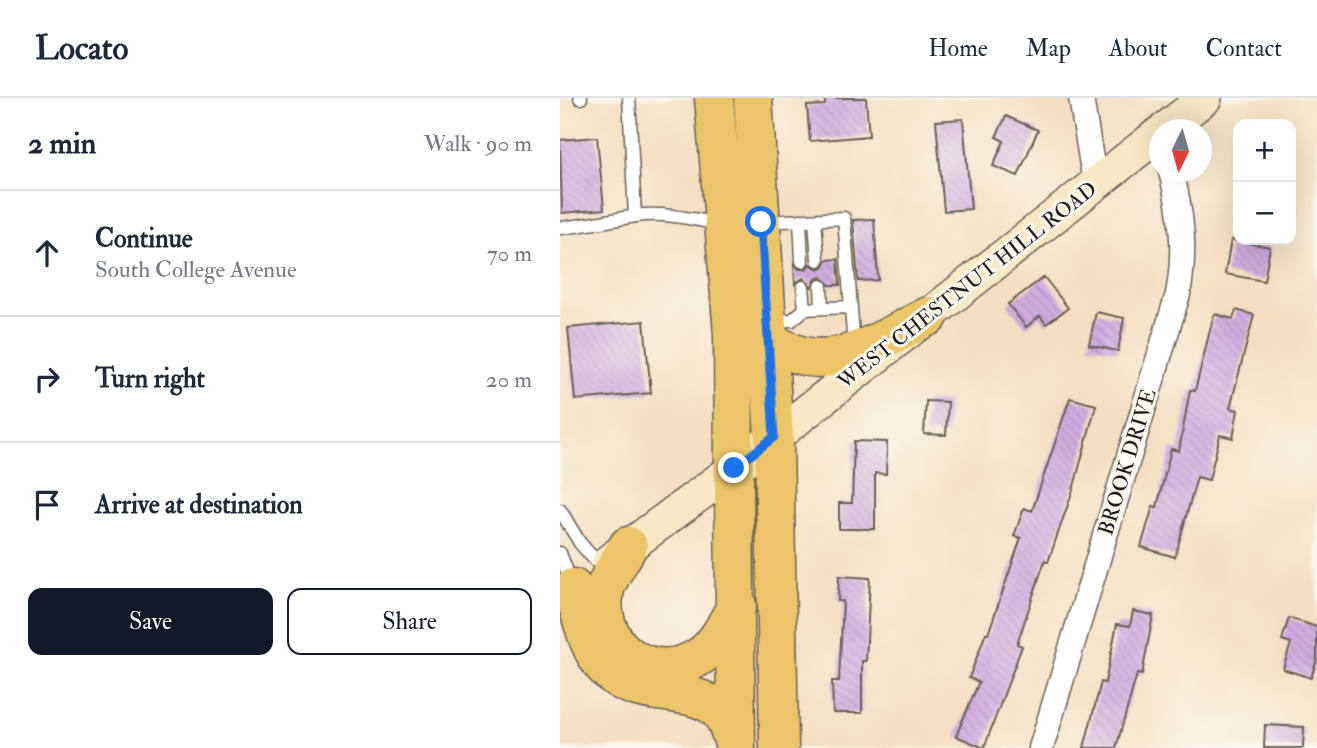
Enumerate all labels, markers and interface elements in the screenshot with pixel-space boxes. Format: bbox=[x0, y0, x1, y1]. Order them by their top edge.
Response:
text: Locato bbox=[35, 28, 128, 69]
text: Home bbox=[928, 33, 988, 64]
text: Map bbox=[1026, 33, 1071, 64]
text: About bbox=[1109, 33, 1168, 64]
text: Contact bbox=[1206, 33, 1282, 64]
north arrow bbox=[1149, 119, 1212, 182]
map controls bbox=[1233, 119, 1296, 245]
button: + bbox=[1233, 119, 1296, 182]
text: 2 min bbox=[28, 125, 96, 162]
text: Walk · 90 m bbox=[424, 129, 532, 158]
street label: WEST CHESTNUT HILL ROAD bbox=[831, 176, 1103, 396]
button: − bbox=[1233, 182, 1296, 245]
route start bbox=[745, 206, 776, 237]
text: Continue bbox=[95, 223, 193, 255]
icon: ahead bbox=[28, 234, 66, 272]
text: 70 m bbox=[487, 239, 532, 268]
text: South College Avenue bbox=[95, 255, 297, 284]
icon: right bbox=[28, 360, 66, 398]
text: Turn right bbox=[95, 363, 205, 395]
text: 20 m bbox=[486, 365, 532, 394]
street label: BROOK DRIVE bbox=[1092, 386, 1163, 539]
route end bbox=[718, 452, 749, 483]
icon: arrive bbox=[28, 486, 66, 524]
text: Arrive at destination bbox=[95, 489, 303, 521]
button: Save bbox=[28, 588, 273, 655]
button: Share bbox=[287, 588, 532, 655]

